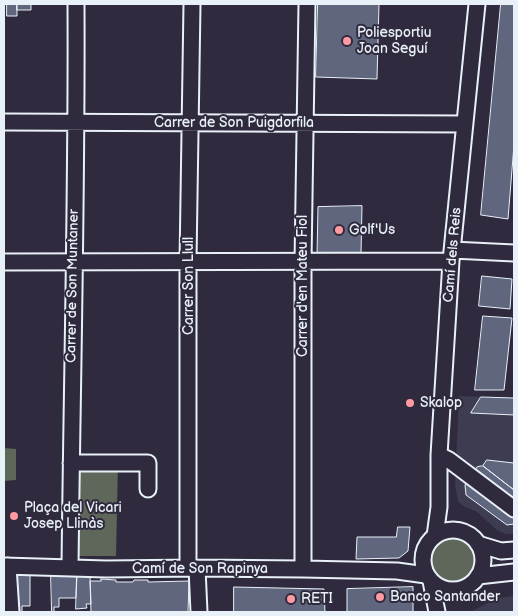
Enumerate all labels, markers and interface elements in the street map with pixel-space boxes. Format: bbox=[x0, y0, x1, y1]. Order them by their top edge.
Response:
place label: Poliesportiu Joan Seguí bbox=[357, 25, 431, 58]
marker: Poliesportiu Joan Seguí bbox=[341, 35, 353, 47]
street label: Carrer de Son Puigdorfila bbox=[154, 115, 314, 131]
street label: Camí dels Reis bbox=[440, 207, 466, 303]
street label: Carrer de Son Muntaner bbox=[63, 209, 83, 363]
street label: Carrer d'en Mateu Fiol bbox=[295, 215, 311, 357]
place label: Golf'Us bbox=[349, 222, 395, 238]
marker: Golf'Us bbox=[333, 224, 345, 236]
street label: Carrer Son Llull bbox=[181, 237, 197, 335]
place label: Skalop bbox=[420, 395, 462, 411]
marker: Skalop bbox=[404, 397, 416, 409]
place label: Plaça del Vicari Josep Llinàs bbox=[24, 500, 122, 532]
marker: Plaça del Vicari Josep Llinàs bbox=[8, 510, 20, 522]
street label: Camí de Son Rapinya bbox=[132, 561, 268, 577]
place label: Banco Santander bbox=[390, 589, 500, 605]
place label: RETI bbox=[301, 591, 333, 607]
marker: Banco Santander bbox=[374, 591, 386, 603]
marker: RETI bbox=[285, 593, 297, 605]

